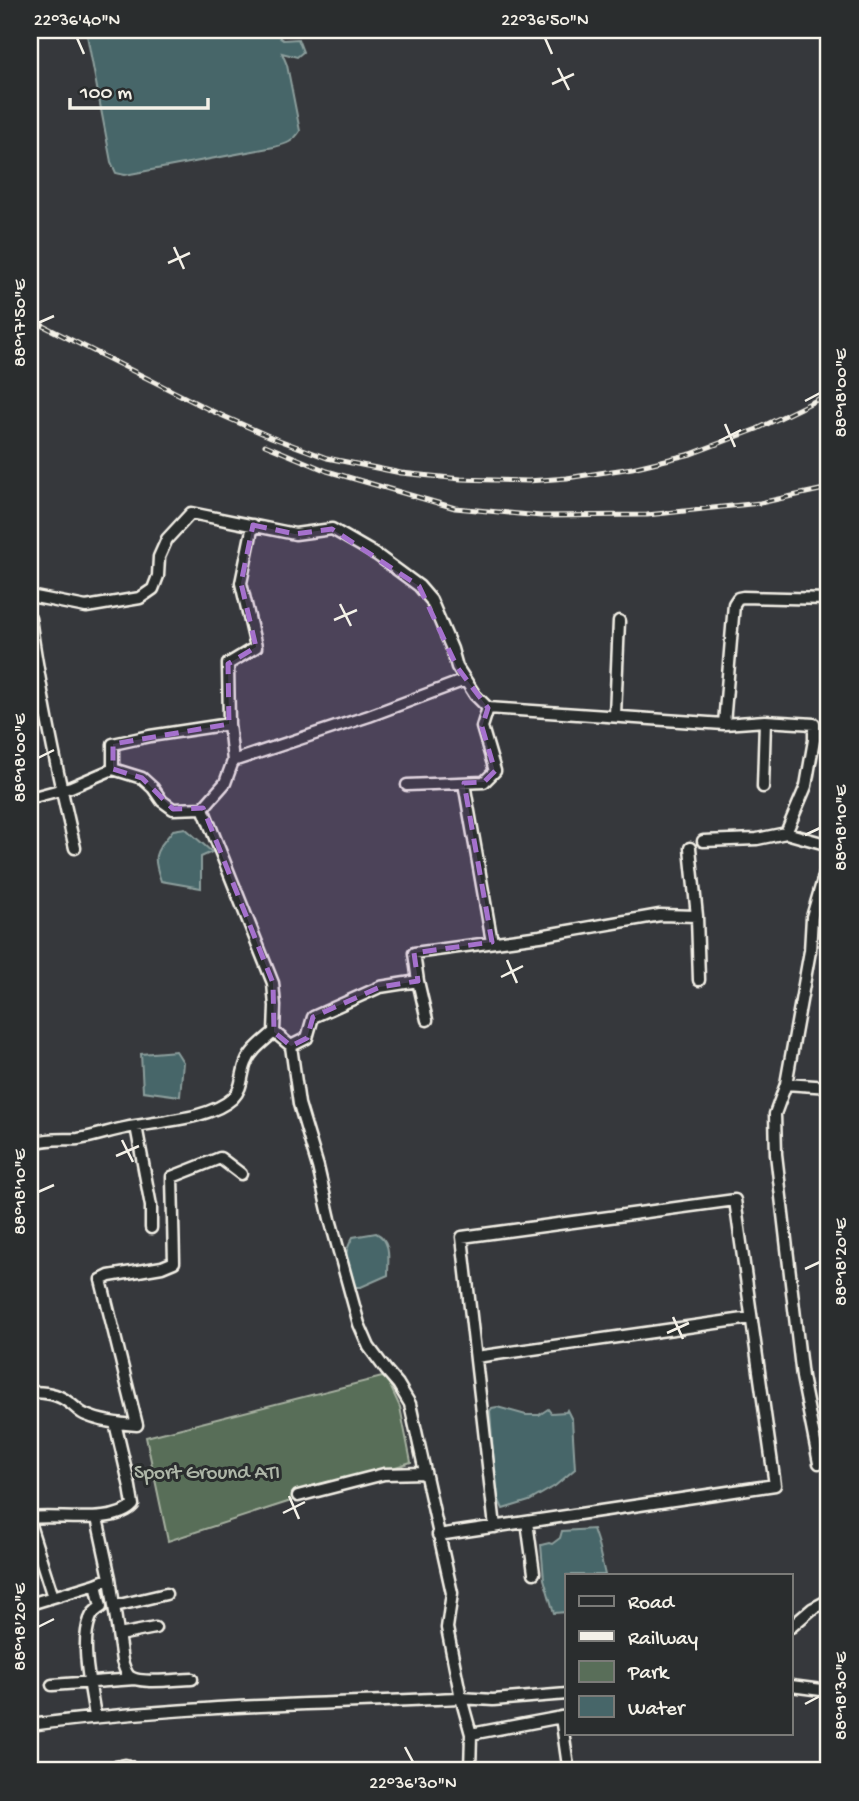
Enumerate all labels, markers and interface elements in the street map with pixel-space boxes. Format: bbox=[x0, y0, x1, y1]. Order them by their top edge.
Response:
text: 22°36'40"N bbox=[34, 11, 120, 32]
text: 22°36'50"N bbox=[501, 11, 589, 32]
scale bar bbox=[70, 66, 208, 110]
text: 100 m bbox=[79, 82, 132, 107]
text: 88°17'50"E bbox=[11, 279, 32, 367]
text: 88°18'00"E bbox=[832, 348, 853, 437]
text: 88°18'00"E bbox=[11, 713, 32, 802]
text: 88°18'10"E bbox=[832, 784, 853, 871]
text: 88°18'10"E bbox=[11, 1148, 32, 1235]
text: 88°18'20"E bbox=[832, 1218, 853, 1306]
park label: Sport Ground ATI bbox=[134, 1462, 280, 1487]
legend bbox=[565, 1574, 792, 1734]
text: 88°18'20"E bbox=[11, 1583, 32, 1671]
text: Road bbox=[628, 1592, 676, 1617]
text: Railway bbox=[628, 1628, 698, 1653]
text: 88°18'30"E bbox=[832, 1651, 853, 1740]
text: Park bbox=[627, 1662, 671, 1687]
text: Water bbox=[628, 1698, 686, 1723]
text: 22°36'30"N bbox=[369, 1774, 457, 1795]

